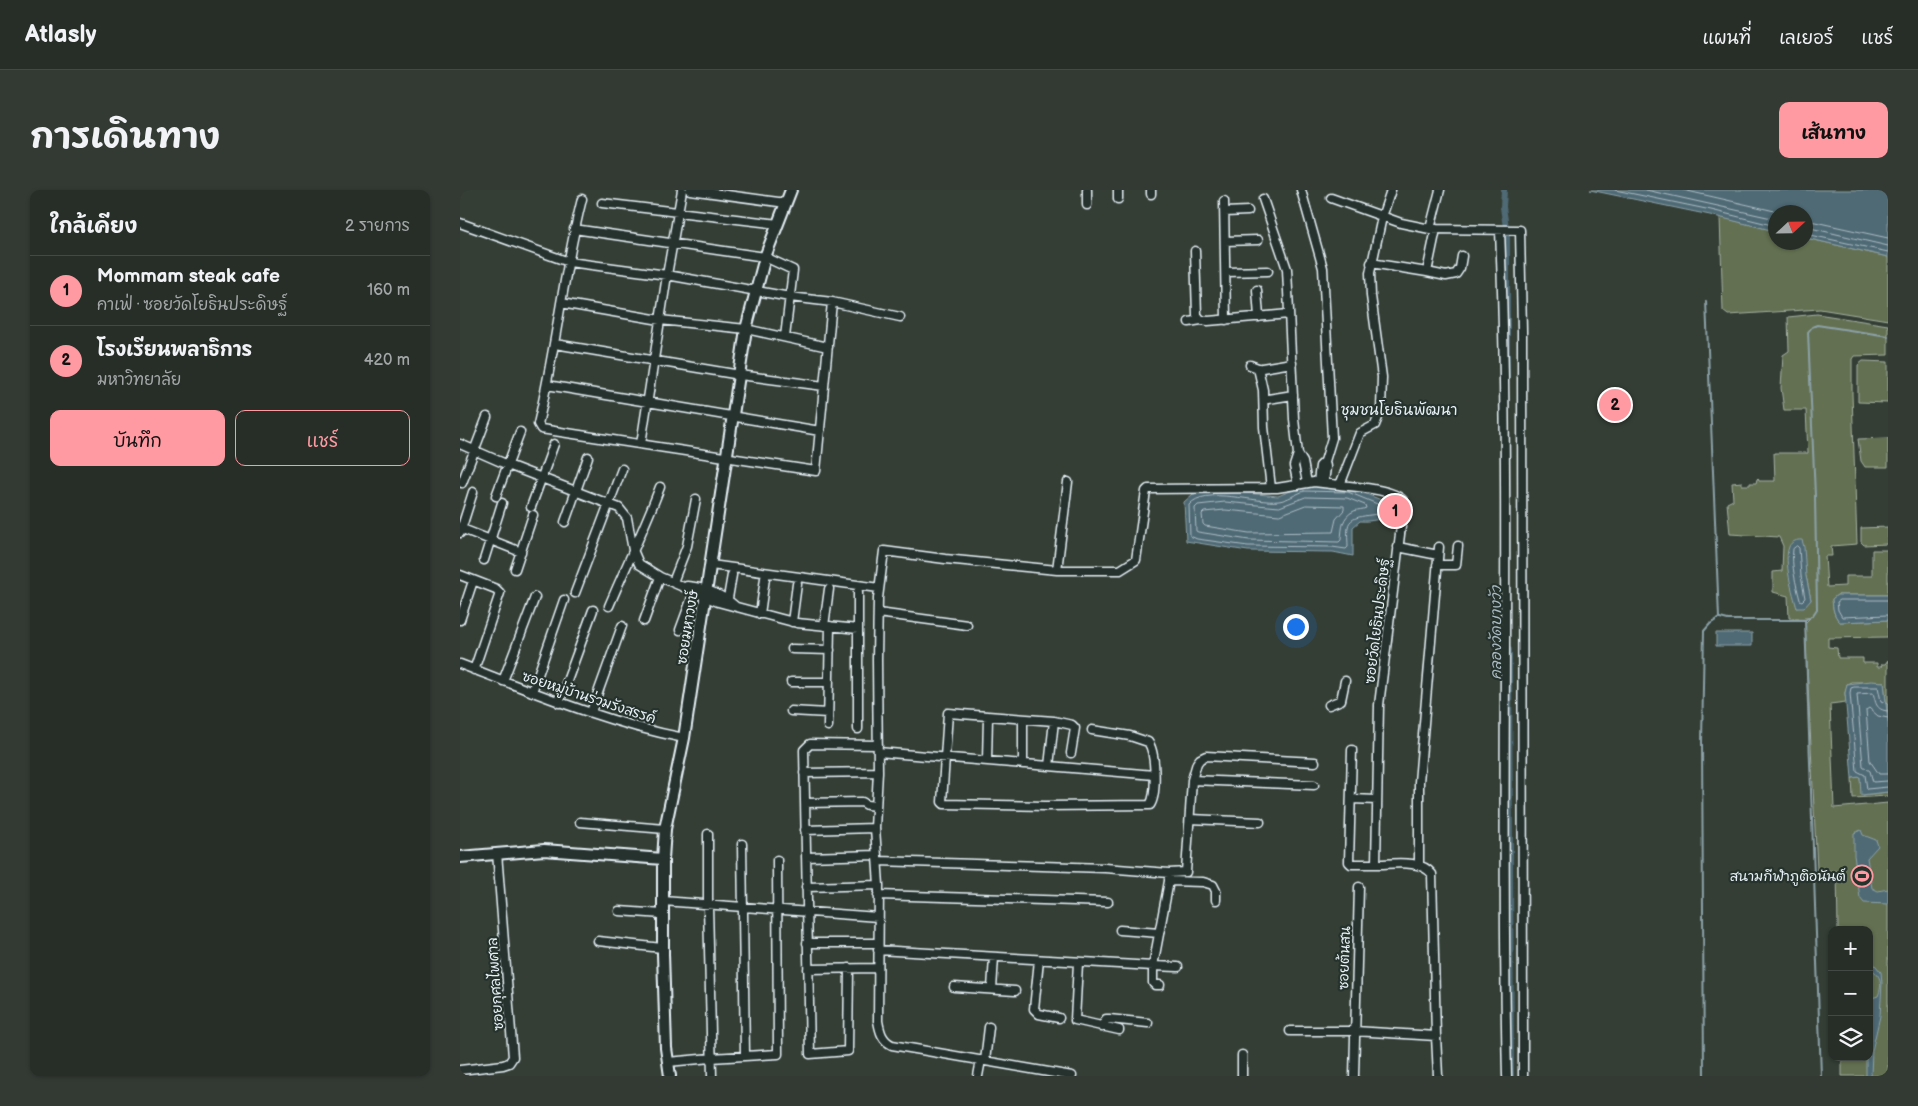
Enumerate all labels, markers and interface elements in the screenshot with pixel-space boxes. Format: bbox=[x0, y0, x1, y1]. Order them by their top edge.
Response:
text: Atlasly bbox=[25, 20, 96, 49]
text: แผนที่ bbox=[1703, 28, 1751, 49]
text: เลเยอร์ bbox=[1779, 28, 1833, 49]
text: แชร์ bbox=[1861, 28, 1893, 49]
button: เส้นทาง bbox=[1779, 102, 1888, 158]
text: การเดินทาง bbox=[30, 116, 220, 159]
north arrow bbox=[1768, 205, 1813, 250]
text: ใกล้เคียง bbox=[50, 214, 137, 239]
text: 2 รายการ bbox=[345, 217, 410, 236]
text: Mommam steak cafe bbox=[97, 265, 280, 288]
text: 1 bbox=[63, 281, 69, 300]
text: 160 m bbox=[367, 281, 410, 300]
text: คาเฟ่ · ซอยวัดโยธินประดิษฐ์ bbox=[97, 296, 287, 315]
text: โรงเรียนพลาธิการ bbox=[97, 339, 252, 362]
text: 2 bbox=[61, 351, 71, 370]
text: 420 m bbox=[364, 351, 410, 370]
text: มหาวิทยาลัย bbox=[97, 371, 181, 390]
pin: 2 bbox=[1599, 386, 1631, 424]
district label: ชุมชนโยธินพัฒนา bbox=[1341, 400, 1457, 421]
button: บันทึก bbox=[50, 410, 225, 466]
button: แชร์ bbox=[235, 410, 410, 466]
pin: 1 bbox=[1379, 492, 1411, 530]
street label: ซอยวัดโยธินประดิษฐ์ bbox=[1360, 557, 1394, 685]
water label: คลองวัดบางวัว bbox=[1487, 585, 1506, 680]
street label: ซอยมหาวงษ์ bbox=[672, 588, 702, 666]
your location bbox=[1283, 614, 1309, 640]
street label: ซอยหมู่บ้านร่วมรังสรรค์ bbox=[519, 667, 659, 728]
sports icon: สนามกีฬาภูติอนันต์ bbox=[1850, 864, 1874, 888]
place label: สนามกีฬาภูติอนันต์ bbox=[1730, 867, 1846, 886]
street label: ซอยต้นสน bbox=[1335, 926, 1354, 990]
map controls bbox=[1828, 926, 1873, 1061]
button: + bbox=[1828, 926, 1873, 971]
street label: ซอยกุศลไพศาล bbox=[483, 937, 508, 1031]
button: − bbox=[1828, 971, 1873, 1016]
button: layers bbox=[1828, 1016, 1873, 1061]

